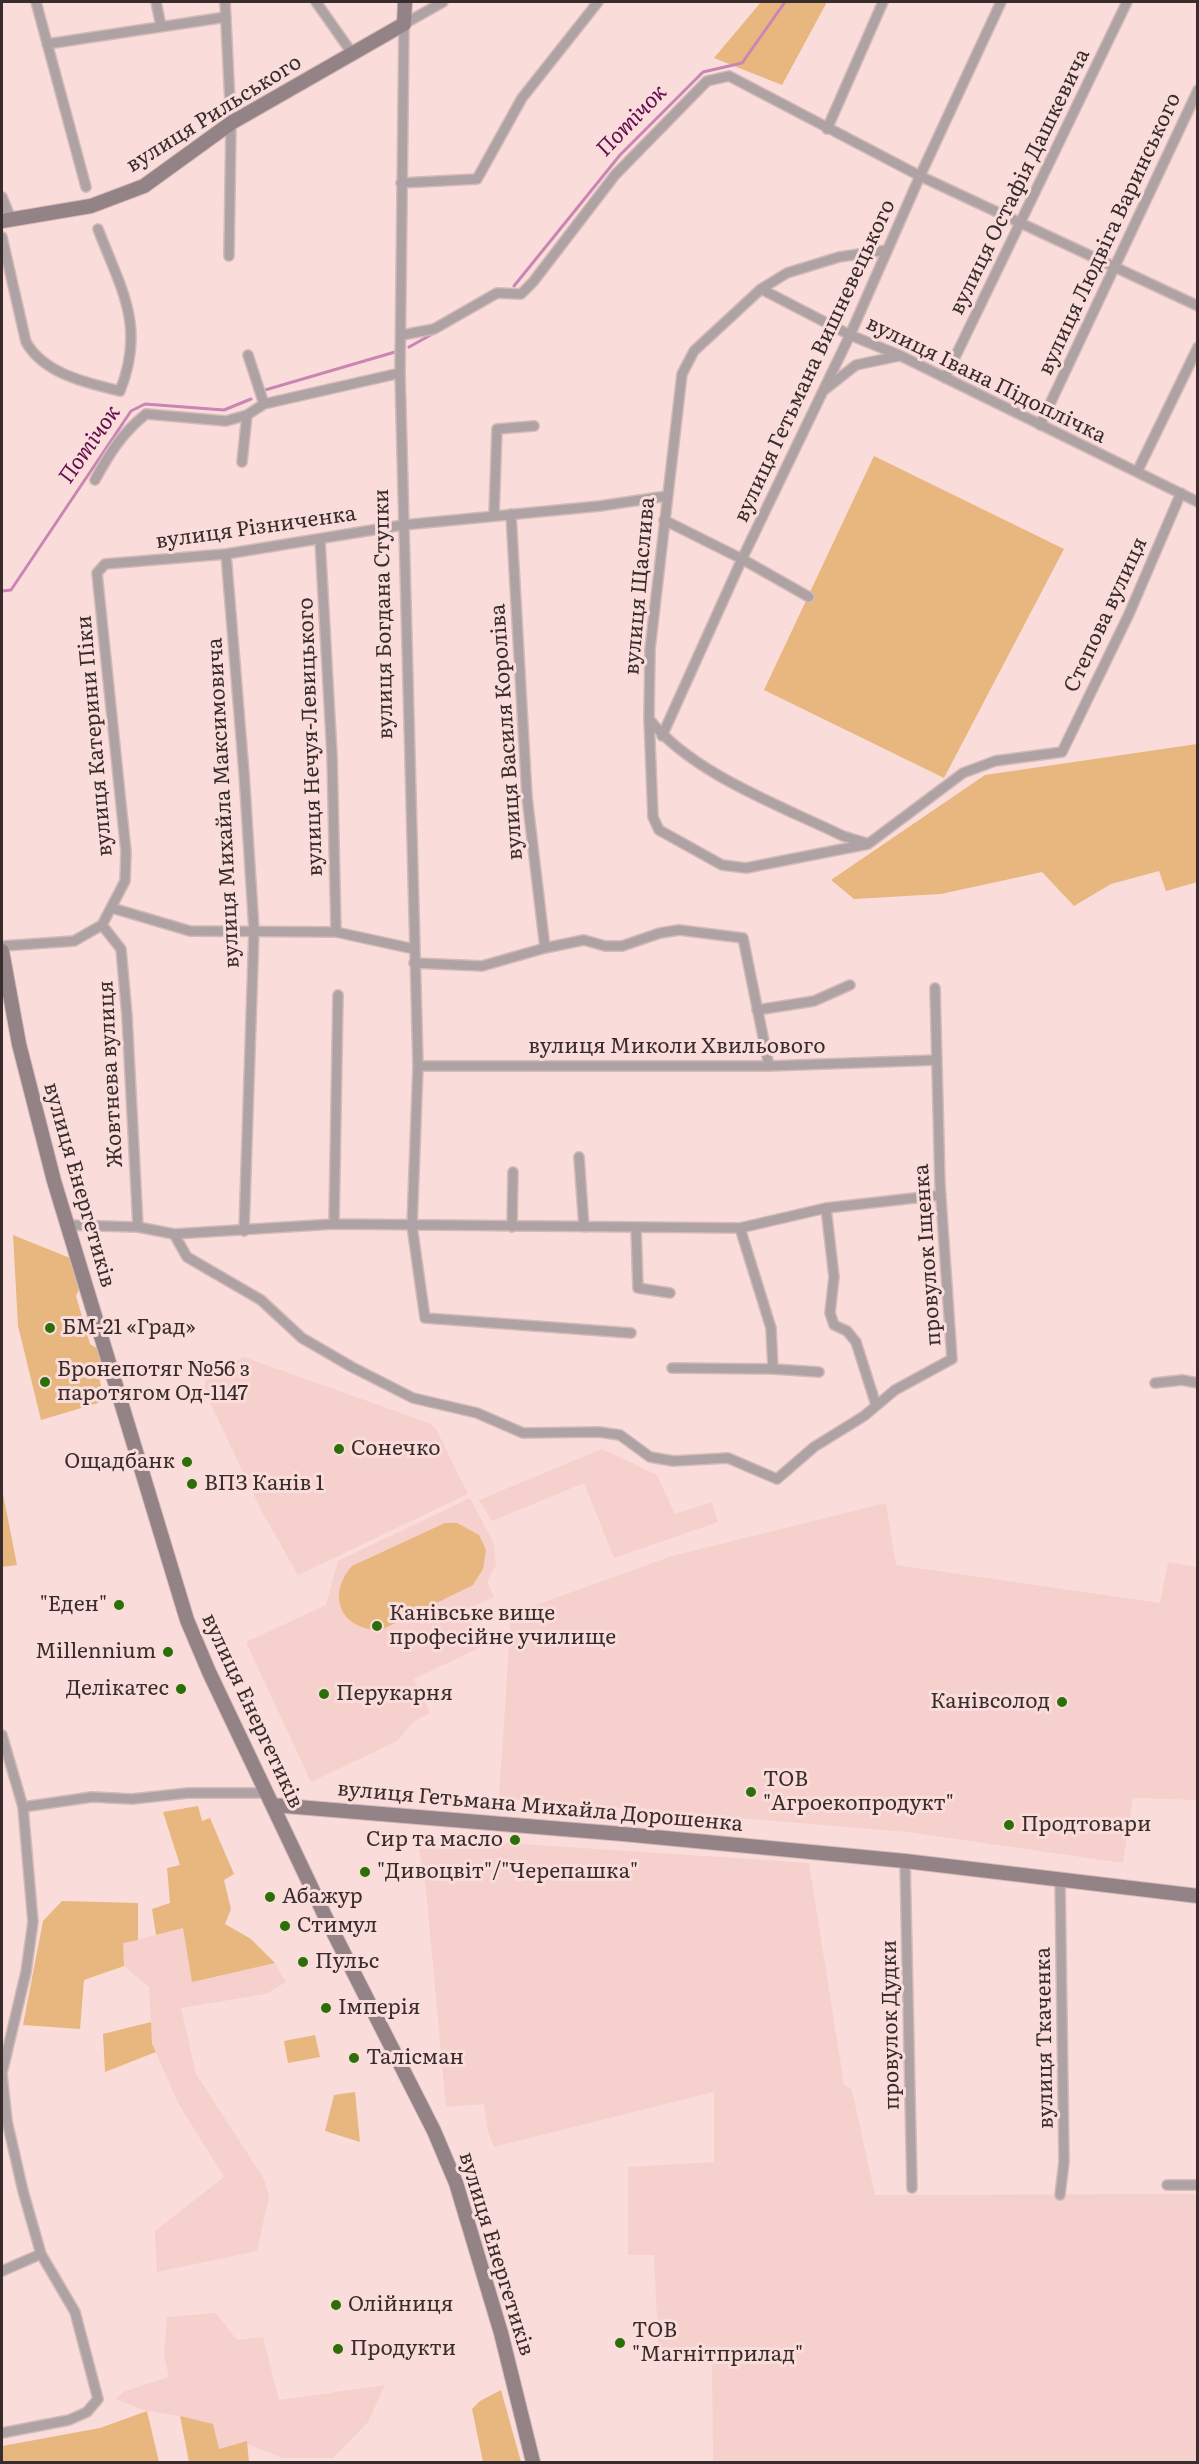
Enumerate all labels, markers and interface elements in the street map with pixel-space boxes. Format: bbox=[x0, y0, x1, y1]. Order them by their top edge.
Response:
street label: вулиця Остафія Дашкевича bbox=[944, 45, 1096, 319]
street label: вулиця Рильського bbox=[122, 50, 306, 178]
water label: Потічок bbox=[591, 80, 673, 162]
street label: вулиця Людвіга Варинського bbox=[1033, 89, 1187, 379]
street label: вулиця Гетьмана Вишневецького bbox=[729, 196, 901, 526]
street label: вулиця Івана Підоплічка bbox=[862, 311, 1110, 449]
water label: Потічок bbox=[54, 401, 126, 489]
street label: вулиця Богдана Ступки bbox=[369, 488, 399, 740]
street label: вулиця Щаслива bbox=[620, 496, 660, 676]
street label: вулиця Різниченка bbox=[154, 501, 358, 555]
street label: Степова вулиця bbox=[1059, 533, 1153, 697]
street label: вулиця Нечуя-Левицького bbox=[294, 597, 328, 877]
street label: вулиця Василя Короліва bbox=[485, 603, 529, 861]
street label: вулиця Катерини Піки bbox=[72, 614, 118, 858]
street label: вулиця Михайла Максимовича bbox=[203, 637, 245, 969]
street label: Жовтнева вулиця bbox=[94, 980, 128, 1168]
street label: вулиця Миколи Хвильового bbox=[528, 1034, 826, 1060]
street label: вулиця Енергетиків bbox=[38, 1080, 120, 1290]
street label: провулок Іщенка bbox=[909, 1163, 947, 1347]
place label: БМ-21 «Град» bbox=[62, 1315, 196, 1341]
marker: БМ-21 «Град» bbox=[43, 1321, 57, 1335]
place label: Бронепотяг №56 з паротягом Од-1147 bbox=[57, 1357, 250, 1407]
marker: Бронепотяг №56 з паротягом Од-1147 bbox=[38, 1375, 52, 1389]
place label: Сонечко bbox=[351, 1436, 441, 1462]
marker: Сонечко bbox=[332, 1442, 346, 1456]
place label: Ощадбанк bbox=[64, 1449, 175, 1475]
marker: Ощадбанк bbox=[180, 1455, 194, 1469]
place label: ВПЗ Канів 1 bbox=[204, 1471, 324, 1497]
marker: ВПЗ Канів 1 bbox=[185, 1477, 199, 1491]
place label: "Еден" bbox=[40, 1592, 107, 1618]
marker: "Еден" bbox=[112, 1598, 126, 1612]
place label: Канівське вище професійне училище bbox=[389, 1601, 616, 1651]
street label: вулиця Енергетиків bbox=[196, 1610, 308, 1812]
marker: Канівське вище професійне училище bbox=[370, 1619, 384, 1633]
place label: Millennium bbox=[35, 1639, 156, 1665]
marker: Millennium bbox=[161, 1645, 175, 1659]
place label: Делікатес bbox=[66, 1676, 169, 1702]
place label: Перукарня bbox=[336, 1681, 453, 1707]
marker: Делікатес bbox=[174, 1682, 188, 1696]
marker: Перукарня bbox=[317, 1687, 331, 1701]
place label: Канівсолод bbox=[930, 1689, 1050, 1715]
marker: Канівсолод bbox=[1055, 1695, 1069, 1709]
place label: ТОВ "Агроекопродукт" bbox=[763, 1767, 954, 1817]
street label: вулиця Гетьмана Михайла Дорошенка bbox=[336, 1777, 744, 1837]
marker: ТОВ "Агроекопродукт" bbox=[744, 1785, 758, 1799]
place label: Продтовари bbox=[1021, 1812, 1151, 1838]
marker: Продтовари bbox=[1002, 1818, 1016, 1832]
place label: Сир та масло bbox=[366, 1827, 503, 1853]
marker: Сир та масло bbox=[508, 1833, 522, 1847]
place label: "Дивоцвіт"/"Черепашка" bbox=[377, 1859, 638, 1885]
marker: "Дивоцвіт"/"Черепашка" bbox=[358, 1865, 372, 1879]
place label: Абажур bbox=[282, 1884, 363, 1910]
marker: Абажур bbox=[263, 1890, 277, 1904]
place label: Стимул bbox=[297, 1913, 377, 1939]
marker: Стимул bbox=[278, 1919, 292, 1933]
street label: провулок Дудки bbox=[877, 1940, 905, 2110]
street label: вулиця Ткаченка bbox=[1031, 1947, 1059, 2129]
place label: Пульс bbox=[315, 1949, 379, 1975]
marker: Пульс bbox=[296, 1955, 310, 1969]
place label: Імперія bbox=[338, 1995, 420, 2021]
marker: Імперія bbox=[319, 2001, 333, 2015]
place label: Талісман bbox=[366, 2045, 464, 2071]
marker: Талісман bbox=[347, 2051, 361, 2065]
street label: вулиця Енергетиків bbox=[453, 2149, 539, 2359]
place label: Олійниця bbox=[348, 2292, 453, 2318]
marker: Олійниця bbox=[329, 2298, 343, 2312]
place label: ТОВ "Магнітприлад" bbox=[632, 2318, 803, 2368]
place label: Продукти bbox=[350, 2336, 456, 2362]
marker: ТОВ "Магнітприлад" bbox=[613, 2336, 627, 2350]
marker: Продукти bbox=[331, 2342, 345, 2356]

